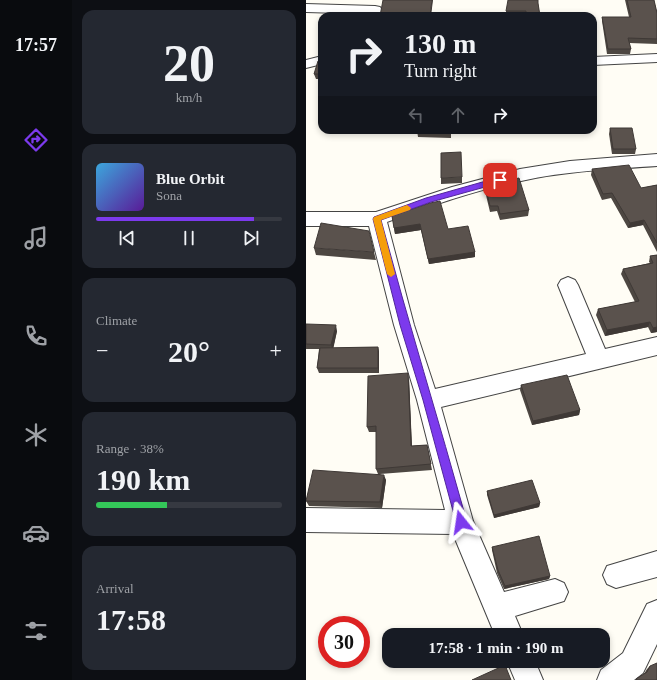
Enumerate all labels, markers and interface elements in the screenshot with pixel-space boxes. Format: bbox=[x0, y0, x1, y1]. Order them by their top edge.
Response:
icon: right bbox=[338, 28, 390, 80]
text: 130 m bbox=[404, 28, 476, 59]
text: 17:57 bbox=[15, 35, 57, 55]
text: 20 bbox=[163, 35, 215, 92]
text: Turn right bbox=[404, 61, 477, 81]
text: km/h bbox=[176, 90, 202, 105]
icon: left bbox=[405, 104, 427, 126]
icon: ahead bbox=[447, 104, 469, 126]
icon: right bbox=[489, 104, 511, 126]
icon: directions bbox=[22, 126, 50, 154]
pin bbox=[483, 163, 517, 197]
icon: arrive bbox=[489, 169, 511, 191]
text: Blue Orbit bbox=[156, 171, 225, 187]
text: Sona bbox=[156, 188, 182, 203]
icon: music bbox=[22, 224, 50, 252]
icon: previous bbox=[116, 227, 138, 249]
icon: pause bbox=[178, 227, 200, 249]
icon: next bbox=[240, 227, 262, 249]
text: Climate bbox=[96, 313, 137, 328]
icon: phone bbox=[22, 322, 50, 350]
text: 20° bbox=[168, 335, 210, 368]
text: − bbox=[96, 338, 108, 363]
text: + bbox=[270, 338, 282, 363]
icon: climate bbox=[22, 421, 50, 449]
text: Range · 38% bbox=[96, 441, 164, 456]
text: 190 km bbox=[96, 463, 190, 496]
position arrow bbox=[440, 501, 482, 543]
icon: car bbox=[22, 519, 50, 547]
text: Arrival bbox=[96, 581, 134, 596]
text: 17:58 bbox=[96, 603, 166, 636]
speed limit sign: 30 bbox=[318, 616, 370, 668]
icon: filters bbox=[22, 617, 50, 645]
text: 17:58 · 1 min · 190 m bbox=[429, 640, 564, 656]

